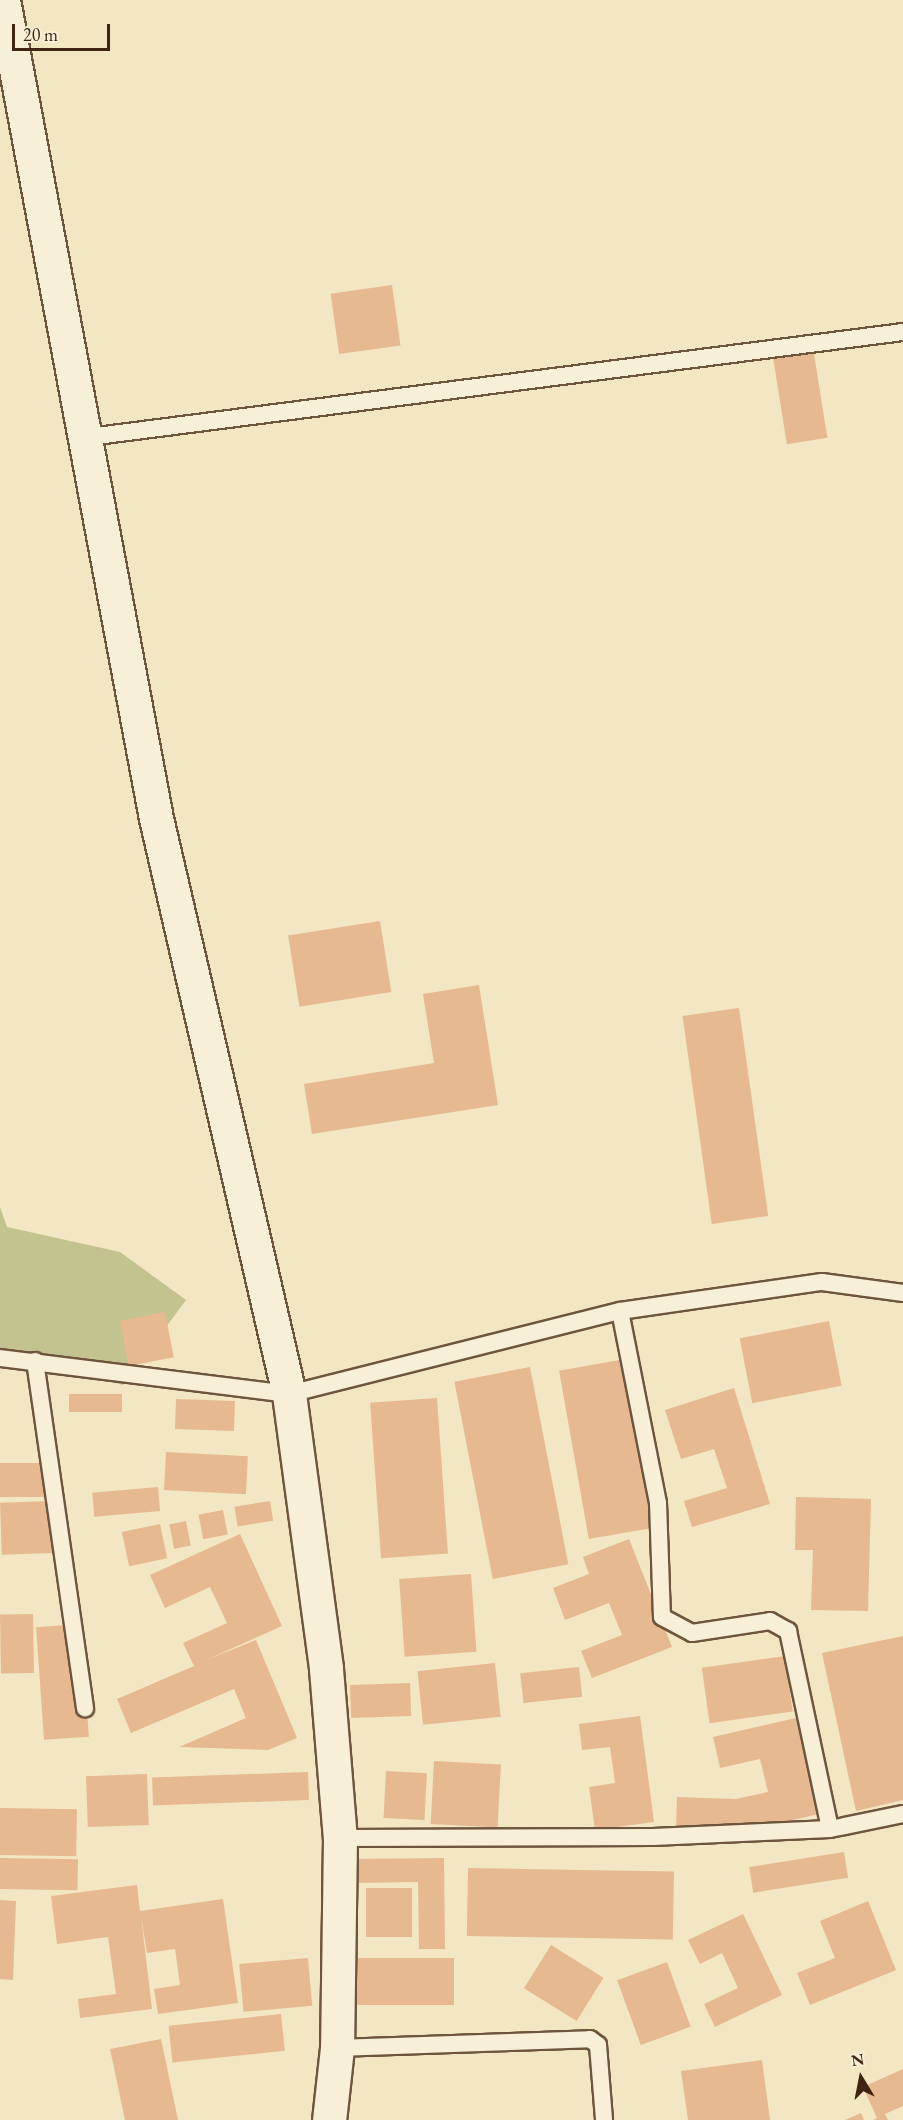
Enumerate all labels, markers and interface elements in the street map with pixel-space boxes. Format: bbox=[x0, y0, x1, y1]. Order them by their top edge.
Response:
scale bar bbox=[15, 12, 112, 50]
text: 20 m bbox=[23, 23, 58, 46]
north arrow bbox=[831, 2048, 891, 2108]
text: N bbox=[850, 2048, 866, 2071]

